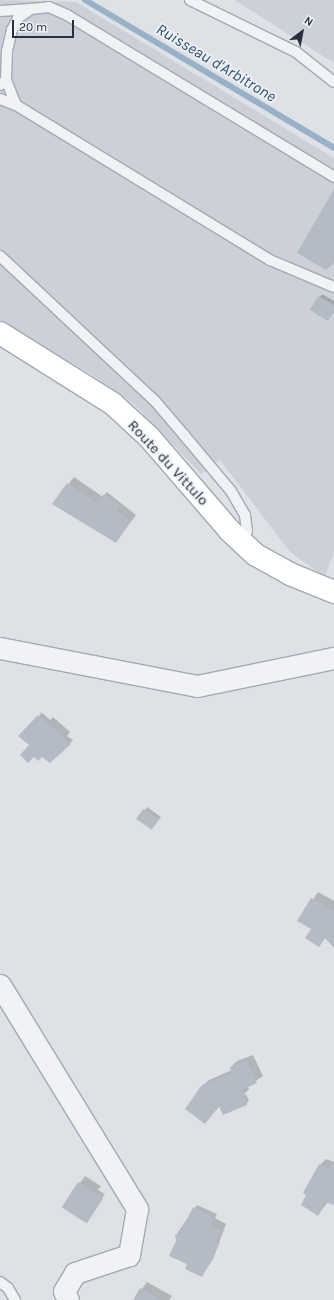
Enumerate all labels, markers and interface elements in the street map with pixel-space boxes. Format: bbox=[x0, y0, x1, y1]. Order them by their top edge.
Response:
scale bar bbox=[14, 12, 76, 38]
north arrow bbox=[282, 12, 322, 52]
text: N bbox=[302, 14, 315, 29]
text: 20 m bbox=[19, 20, 47, 34]
water label: Ruisseau d'Arbitrone bbox=[153, 20, 279, 106]
street label: Route du Vittulo bbox=[124, 416, 212, 510]

